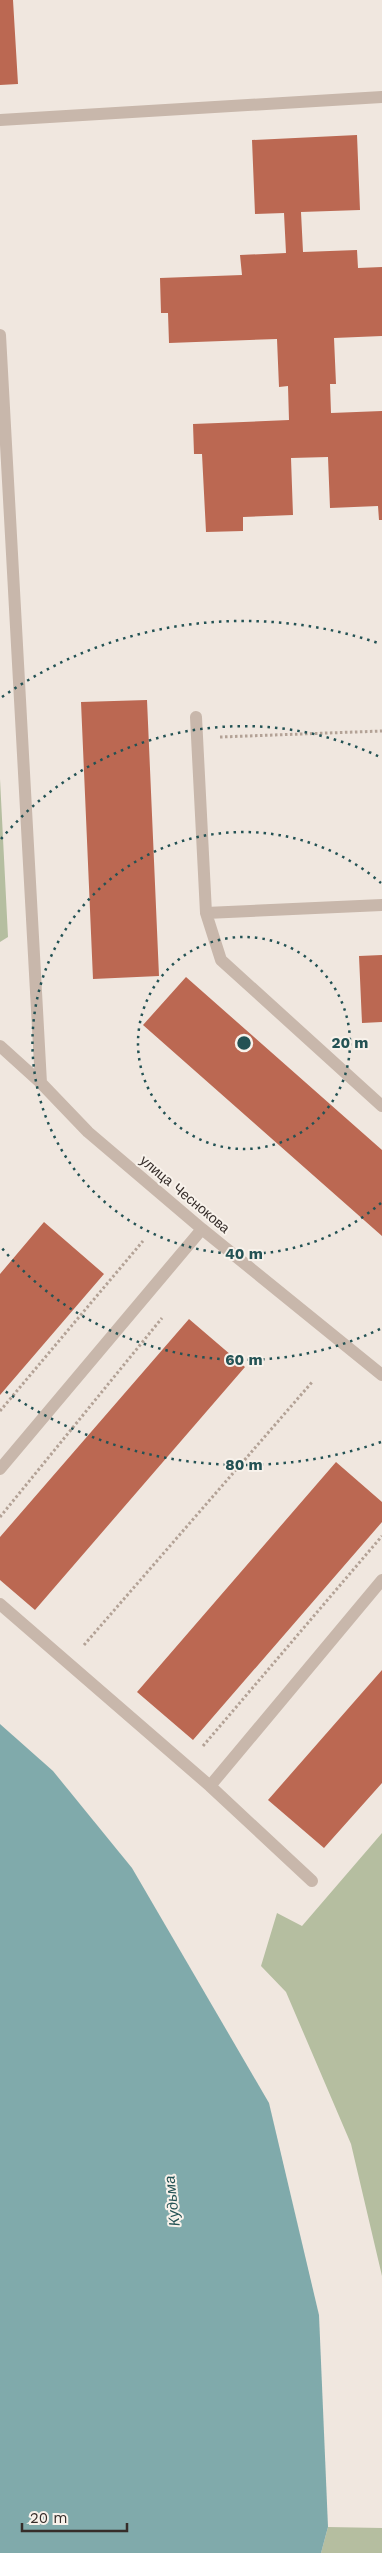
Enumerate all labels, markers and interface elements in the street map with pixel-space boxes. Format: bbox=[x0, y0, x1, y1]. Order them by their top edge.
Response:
centre of rings bbox=[235, 1034, 253, 1052]
text: 20 m bbox=[331, 1034, 369, 1052]
street label: улица Чеснокова bbox=[137, 1152, 233, 1236]
text: 40 m bbox=[225, 1245, 263, 1263]
text: 60 m bbox=[225, 1351, 263, 1369]
text: 80 m bbox=[225, 1456, 263, 1474]
water label: Кудьма bbox=[160, 2175, 184, 2227]
scale bar bbox=[22, 2500, 128, 2532]
text: 20 m bbox=[30, 2509, 68, 2527]

